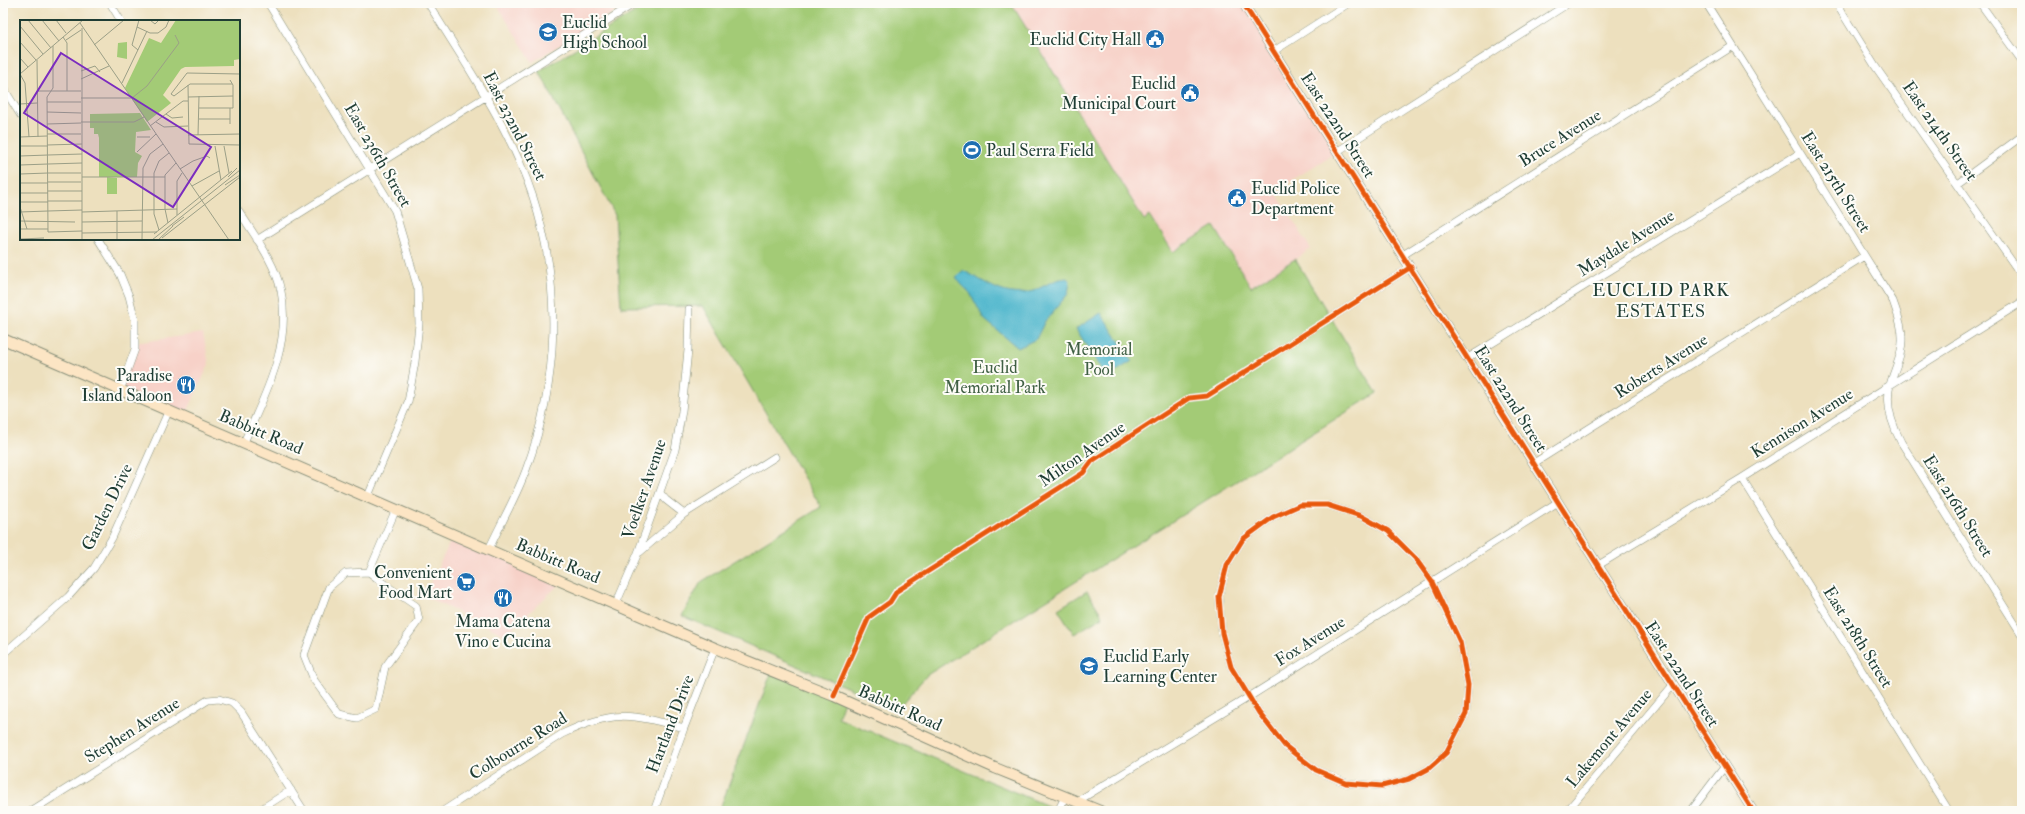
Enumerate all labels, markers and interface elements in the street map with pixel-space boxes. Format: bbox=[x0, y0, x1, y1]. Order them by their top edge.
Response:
place label: Euclid High School bbox=[562, 12, 648, 53]
inset map bbox=[20, 20, 240, 240]
school or university icon: Euclid High School bbox=[537, 21, 559, 43]
public building icon: Euclid City Hall bbox=[1144, 28, 1166, 50]
place label: Euclid City Hall bbox=[1029, 29, 1142, 51]
street label: East 232nd Street bbox=[479, 68, 552, 184]
street label: East 222nd Street bbox=[1296, 68, 1380, 182]
place label: Euclid Municipal Court bbox=[1062, 73, 1177, 115]
street label: East 214th Street bbox=[1898, 77, 1982, 185]
public building icon: Euclid Municipal Court bbox=[1179, 82, 1201, 104]
street label: East 236th Street bbox=[340, 99, 417, 211]
street label: Bruce Avenue bbox=[1515, 104, 1605, 172]
street label: East 215th Street bbox=[1797, 128, 1876, 237]
sports icon: Paul Serra Field bbox=[961, 139, 983, 161]
place label: Paul Serra Field bbox=[986, 140, 1094, 161]
place label: Euclid Police Department bbox=[1251, 178, 1340, 220]
public building icon: Euclid Police Department bbox=[1226, 187, 1248, 209]
street label: Maydale Avenue bbox=[1574, 205, 1679, 282]
district label: EUCLID PARK ESTATES bbox=[1592, 279, 1730, 323]
street label: Roberts Avenue bbox=[1610, 329, 1712, 403]
park label: Memorial Pool bbox=[1066, 339, 1133, 380]
street label: East 222nd Street bbox=[1470, 342, 1552, 457]
park label: Euclid Memorial Park bbox=[944, 357, 1046, 398]
place label: Paradise Island Saloon bbox=[81, 365, 172, 406]
restaurant icon: Paradise Island Saloon bbox=[175, 374, 197, 396]
street label: Kennison Avenue bbox=[1747, 383, 1857, 463]
street label: Babbitt Road bbox=[216, 405, 307, 459]
street label: Milton Avenue bbox=[1035, 417, 1129, 491]
street label: Voelker Avenue bbox=[617, 436, 671, 542]
street label: East 216th Street bbox=[1918, 451, 1998, 561]
street label: Garden Drive bbox=[77, 460, 137, 554]
street label: Babbitt Road bbox=[513, 534, 604, 588]
place label: Convenient Food Mart bbox=[374, 562, 452, 603]
supermarket icon: Convenient Food Mart bbox=[455, 571, 477, 593]
street label: East 218th Street bbox=[1818, 582, 1898, 692]
restaurant icon: Mama Catena Vino e Cucina bbox=[492, 587, 514, 609]
place label: Mama Catena Vino e Cucina bbox=[455, 611, 552, 652]
street label: Fox Avenue bbox=[1271, 611, 1349, 671]
street label: East 222nd Street bbox=[1640, 617, 1724, 731]
place label: Euclid Early Learning Center bbox=[1103, 646, 1218, 687]
school or university icon: Euclid Early Learning Center bbox=[1078, 655, 1100, 677]
street label: Hartland Drive bbox=[642, 672, 698, 776]
street label: Babbitt Road bbox=[855, 680, 946, 736]
street label: Lakemont Avenue bbox=[1562, 684, 1656, 792]
street label: Stephen Avenue bbox=[81, 692, 184, 768]
street label: Colbourne Road bbox=[465, 707, 571, 784]

